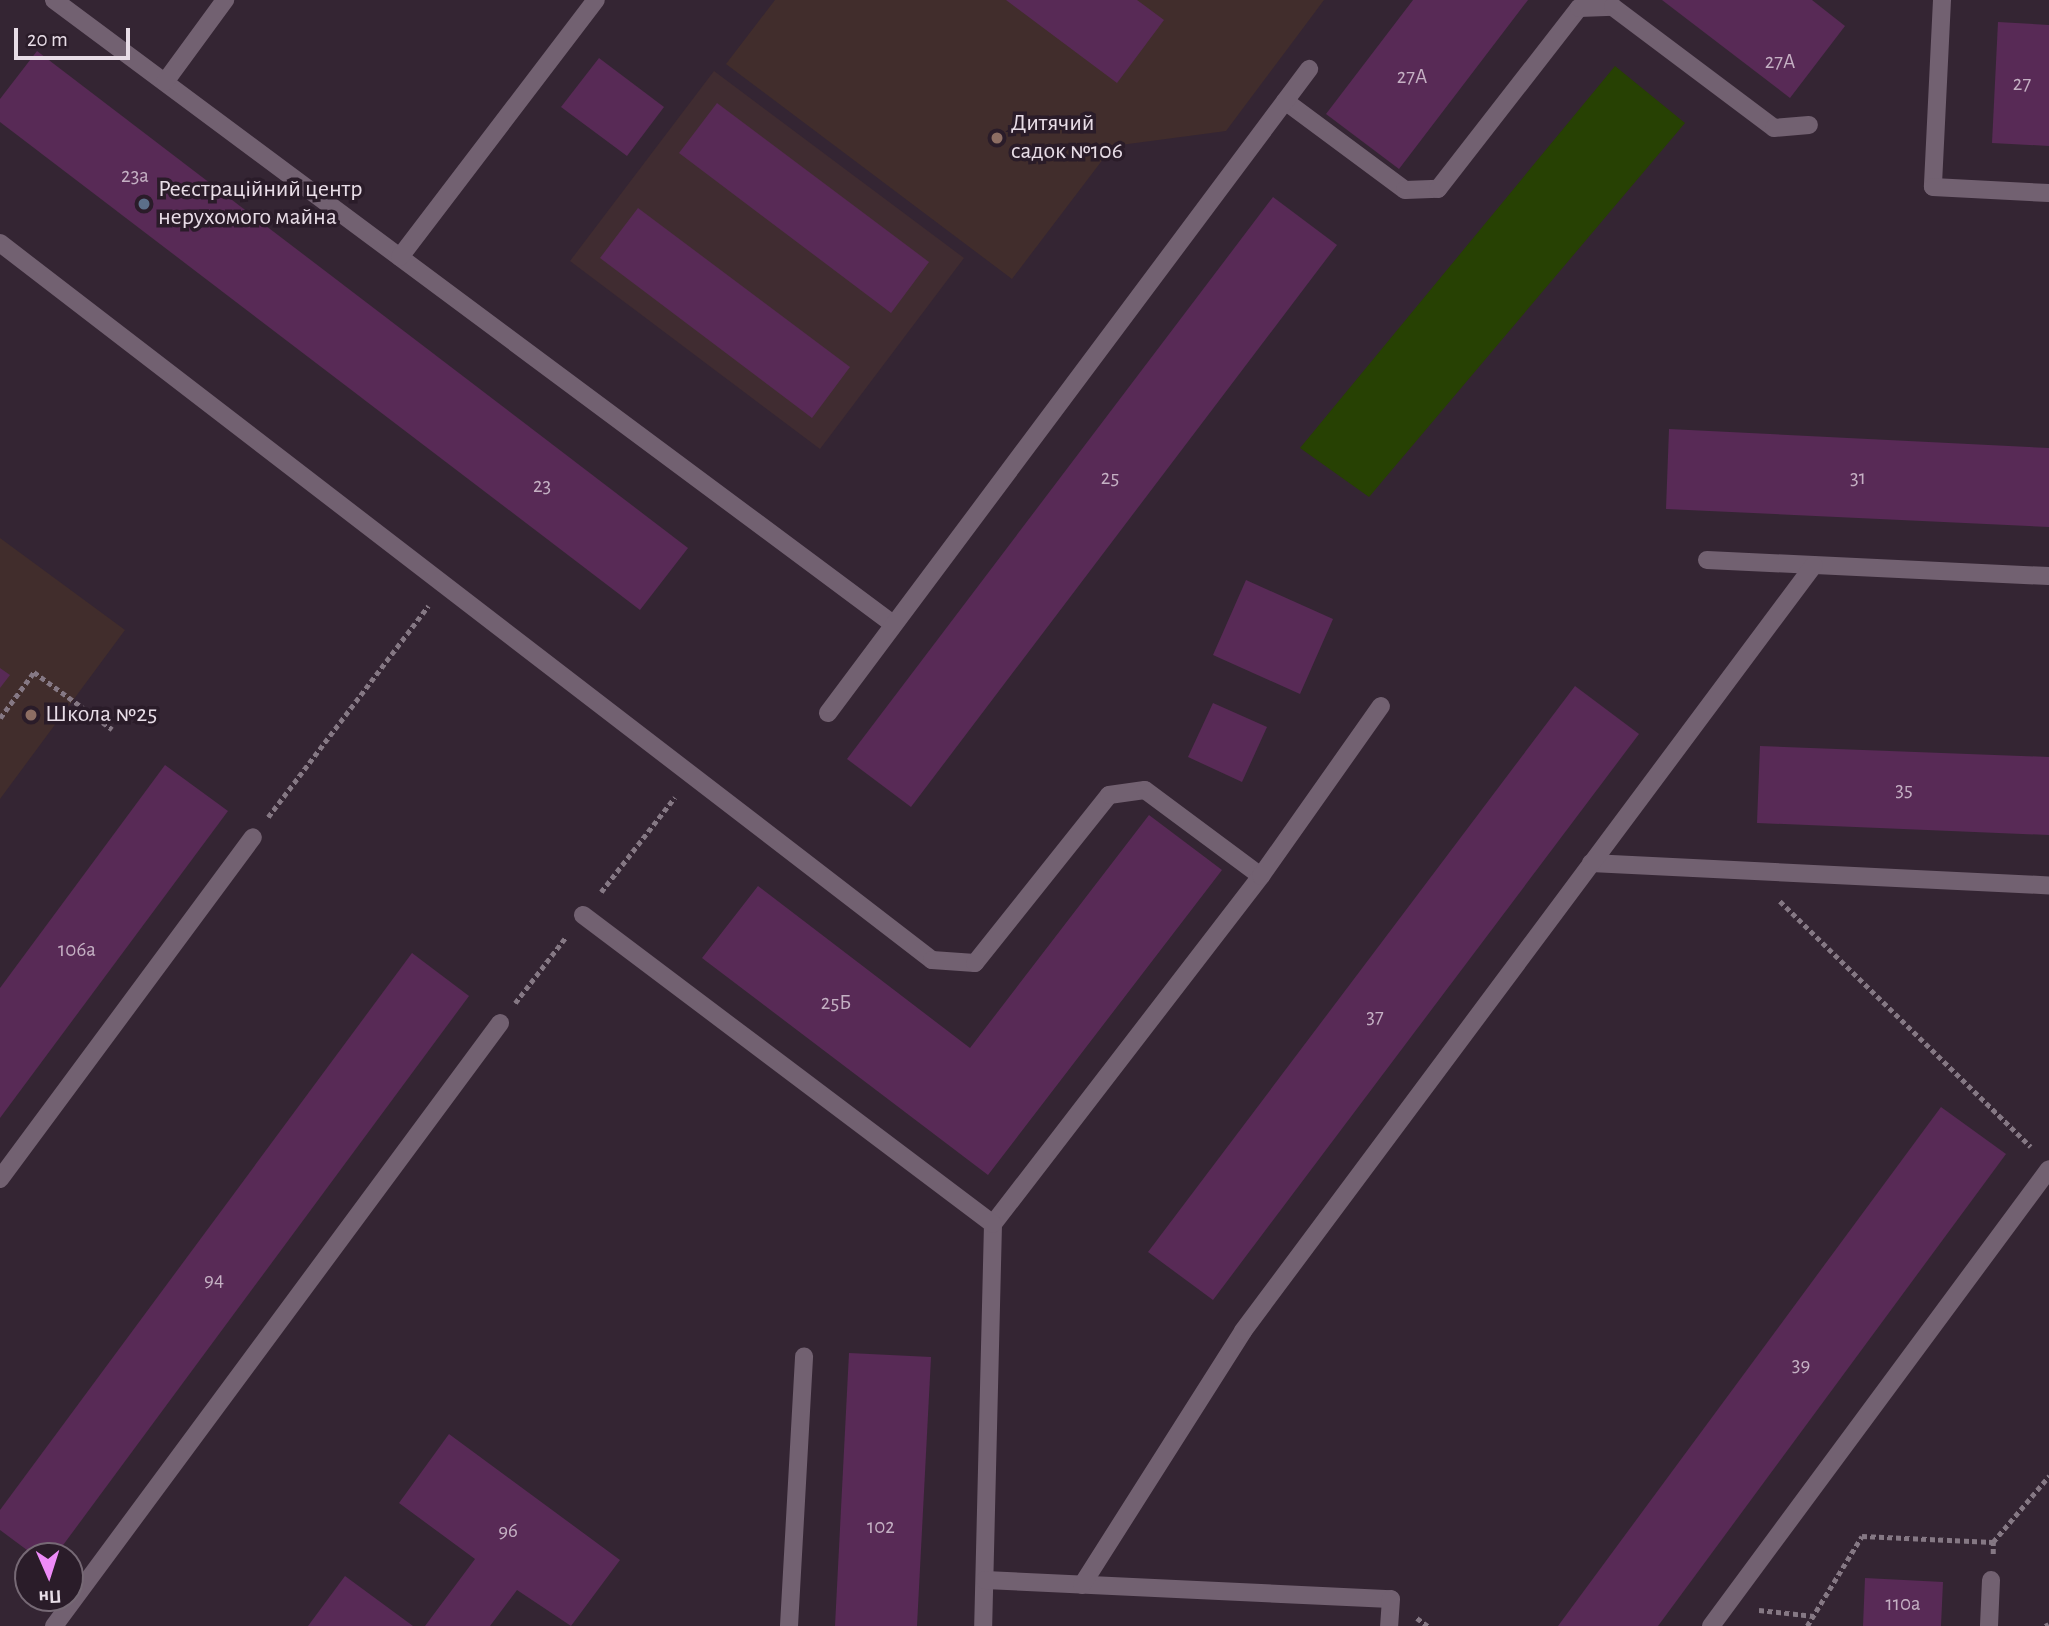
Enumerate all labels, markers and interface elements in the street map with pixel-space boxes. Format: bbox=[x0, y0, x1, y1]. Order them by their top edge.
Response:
scale bar bbox=[18, 14, 133, 58]
text: 20 m bbox=[27, 29, 68, 50]
house number: 27А bbox=[1765, 49, 1795, 75]
house number: 27А bbox=[1397, 64, 1427, 90]
house number: 27 bbox=[2013, 71, 2031, 97]
place label: Дитячий садок №106 bbox=[1011, 110, 1123, 166]
marker: Дитячий садок №106 bbox=[989, 130, 1005, 146]
house number: 23а bbox=[121, 163, 149, 189]
place label: Реєстраційний центр нерухомого майна bbox=[158, 176, 362, 232]
marker: Реєстраційний центр нерухомого майна bbox=[136, 196, 152, 212]
house number: 25 bbox=[1101, 465, 1119, 491]
house number: 31 bbox=[1850, 465, 1866, 491]
house number: 23 bbox=[533, 473, 551, 499]
place label: Школа №25 bbox=[45, 701, 157, 729]
marker: Школа №25 bbox=[23, 707, 39, 723]
house number: 35 bbox=[1895, 777, 1913, 803]
house number: 106а bbox=[58, 937, 96, 963]
house number: 25Б bbox=[821, 990, 851, 1016]
house number: 37 bbox=[1366, 1004, 1384, 1030]
house number: 94 bbox=[204, 1267, 224, 1293]
house number: 39 bbox=[1792, 1352, 1810, 1378]
house number: 102 bbox=[867, 1514, 895, 1540]
house number: 96 bbox=[498, 1518, 518, 1544]
north arrow bbox=[14, 1542, 84, 1612]
text: Пн bbox=[38, 1586, 62, 1607]
house number: 110а bbox=[1885, 1591, 1921, 1617]

